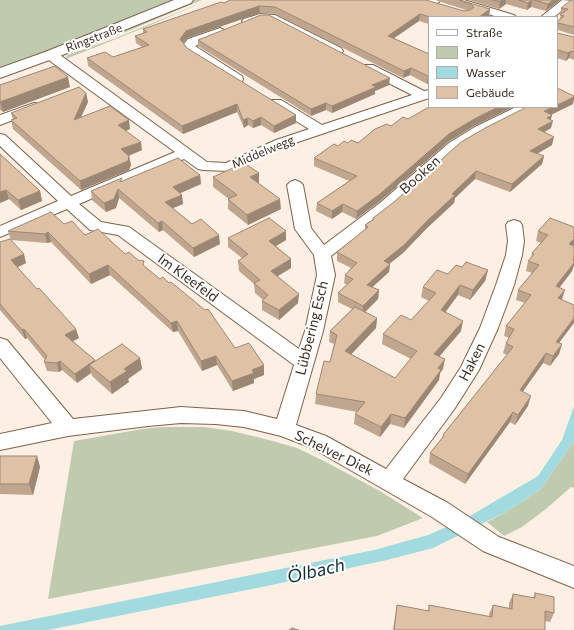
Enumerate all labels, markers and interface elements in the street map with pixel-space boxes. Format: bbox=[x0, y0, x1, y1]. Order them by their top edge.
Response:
legend bbox=[428, 16, 558, 108]
street label: Ringstraße bbox=[64, 21, 124, 55]
text: Straße bbox=[466, 25, 502, 39]
text: Park bbox=[466, 45, 491, 59]
text: Wasser bbox=[466, 65, 506, 79]
text: Gebäude bbox=[466, 85, 514, 99]
street label: Middelwegg bbox=[230, 132, 296, 172]
street label: Booken bbox=[396, 153, 444, 197]
street label: Im Kleefeld bbox=[154, 250, 222, 306]
street label: Lübbering Esch bbox=[292, 279, 332, 377]
street label: Haken bbox=[455, 340, 489, 384]
street label: Schelver Diek bbox=[292, 427, 376, 479]
water label: Ölbach bbox=[285, 554, 347, 588]

